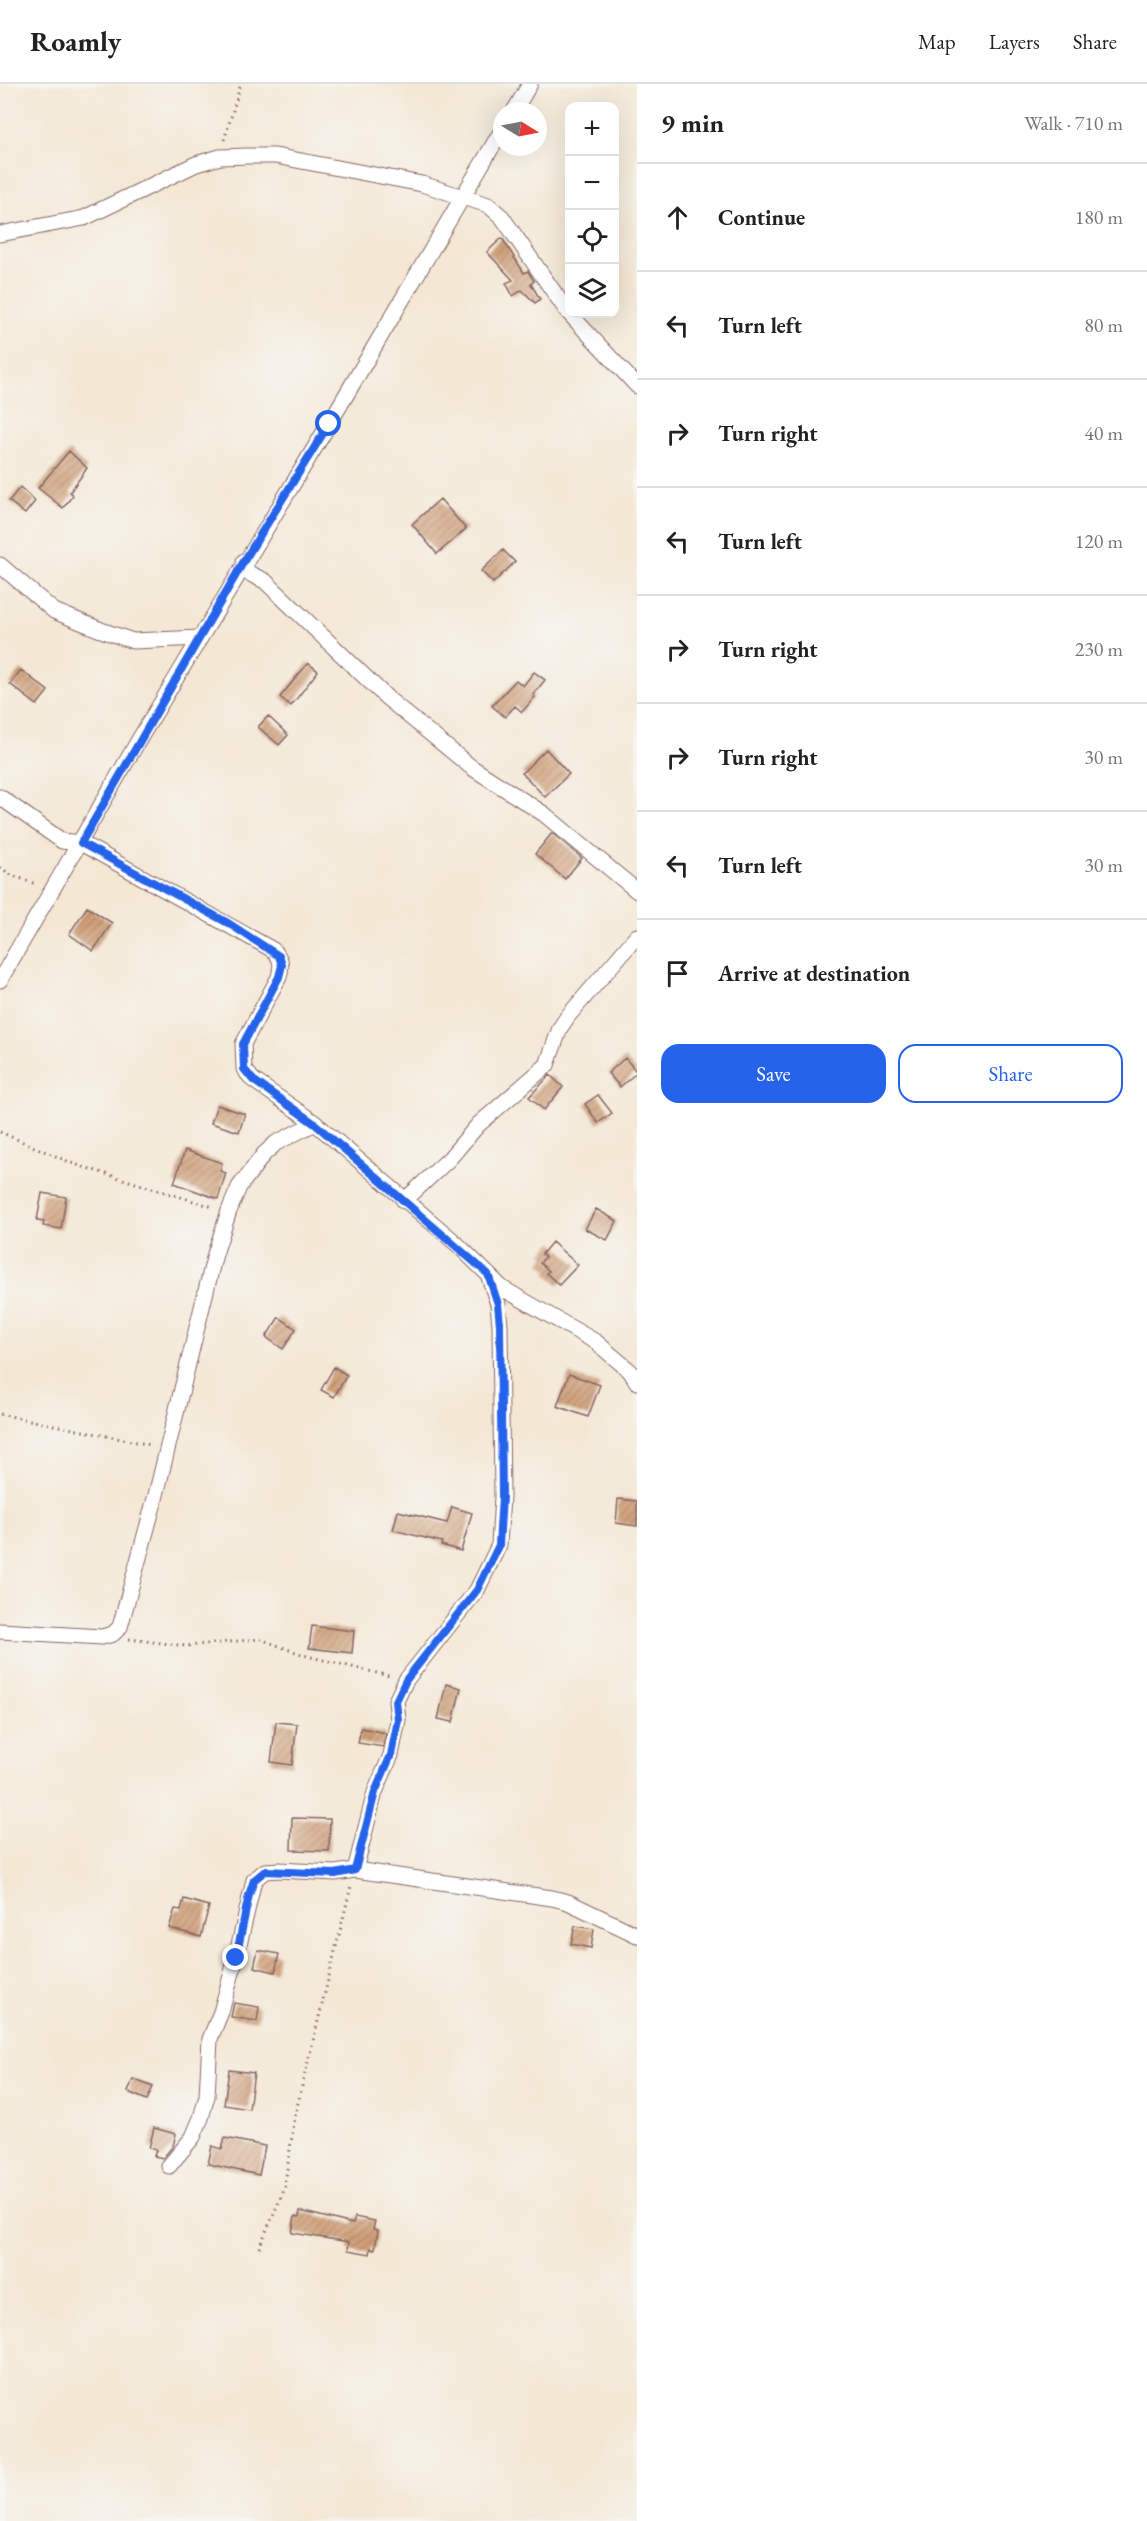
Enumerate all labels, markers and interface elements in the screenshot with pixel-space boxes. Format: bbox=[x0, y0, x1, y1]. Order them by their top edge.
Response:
text: Roamly bbox=[30, 23, 121, 59]
text: Map bbox=[918, 28, 956, 55]
text: Layers bbox=[989, 28, 1040, 55]
text: Share bbox=[1073, 28, 1117, 55]
north arrow bbox=[493, 102, 547, 156]
map controls bbox=[565, 102, 619, 318]
button: + bbox=[565, 102, 619, 156]
text: 9 min bbox=[661, 106, 724, 140]
text: Walk · 710 m bbox=[1024, 110, 1123, 136]
button: − bbox=[565, 156, 619, 210]
icon: ahead bbox=[661, 201, 694, 234]
text: Continue bbox=[718, 203, 805, 232]
text: 180 m bbox=[1075, 204, 1123, 230]
button: locate bbox=[565, 210, 619, 264]
button: layers bbox=[565, 264, 619, 318]
icon: left bbox=[661, 309, 694, 342]
text: Turn left bbox=[718, 311, 802, 340]
text: 80 m bbox=[1084, 312, 1123, 338]
route start bbox=[315, 410, 341, 436]
icon: right bbox=[661, 417, 694, 450]
text: Turn right bbox=[718, 419, 817, 448]
text: 40 m bbox=[1084, 420, 1123, 446]
icon: left bbox=[661, 525, 694, 558]
text: Turn left bbox=[718, 527, 802, 556]
text: 120 m bbox=[1075, 528, 1123, 554]
icon: right bbox=[661, 633, 694, 666]
text: Turn right bbox=[718, 635, 817, 664]
text: 230 m bbox=[1075, 636, 1123, 662]
icon: right bbox=[661, 741, 694, 774]
text: Turn right bbox=[718, 743, 817, 772]
text: 30 m bbox=[1084, 744, 1123, 770]
icon: left bbox=[661, 849, 694, 882]
text: Turn left bbox=[718, 851, 802, 880]
text: 30 m bbox=[1084, 852, 1123, 878]
icon: arrive bbox=[661, 957, 694, 990]
text: Arrive at destination bbox=[718, 959, 910, 988]
button: Save bbox=[661, 1044, 886, 1103]
button: Share bbox=[898, 1044, 1123, 1103]
route end bbox=[222, 1944, 248, 1970]

